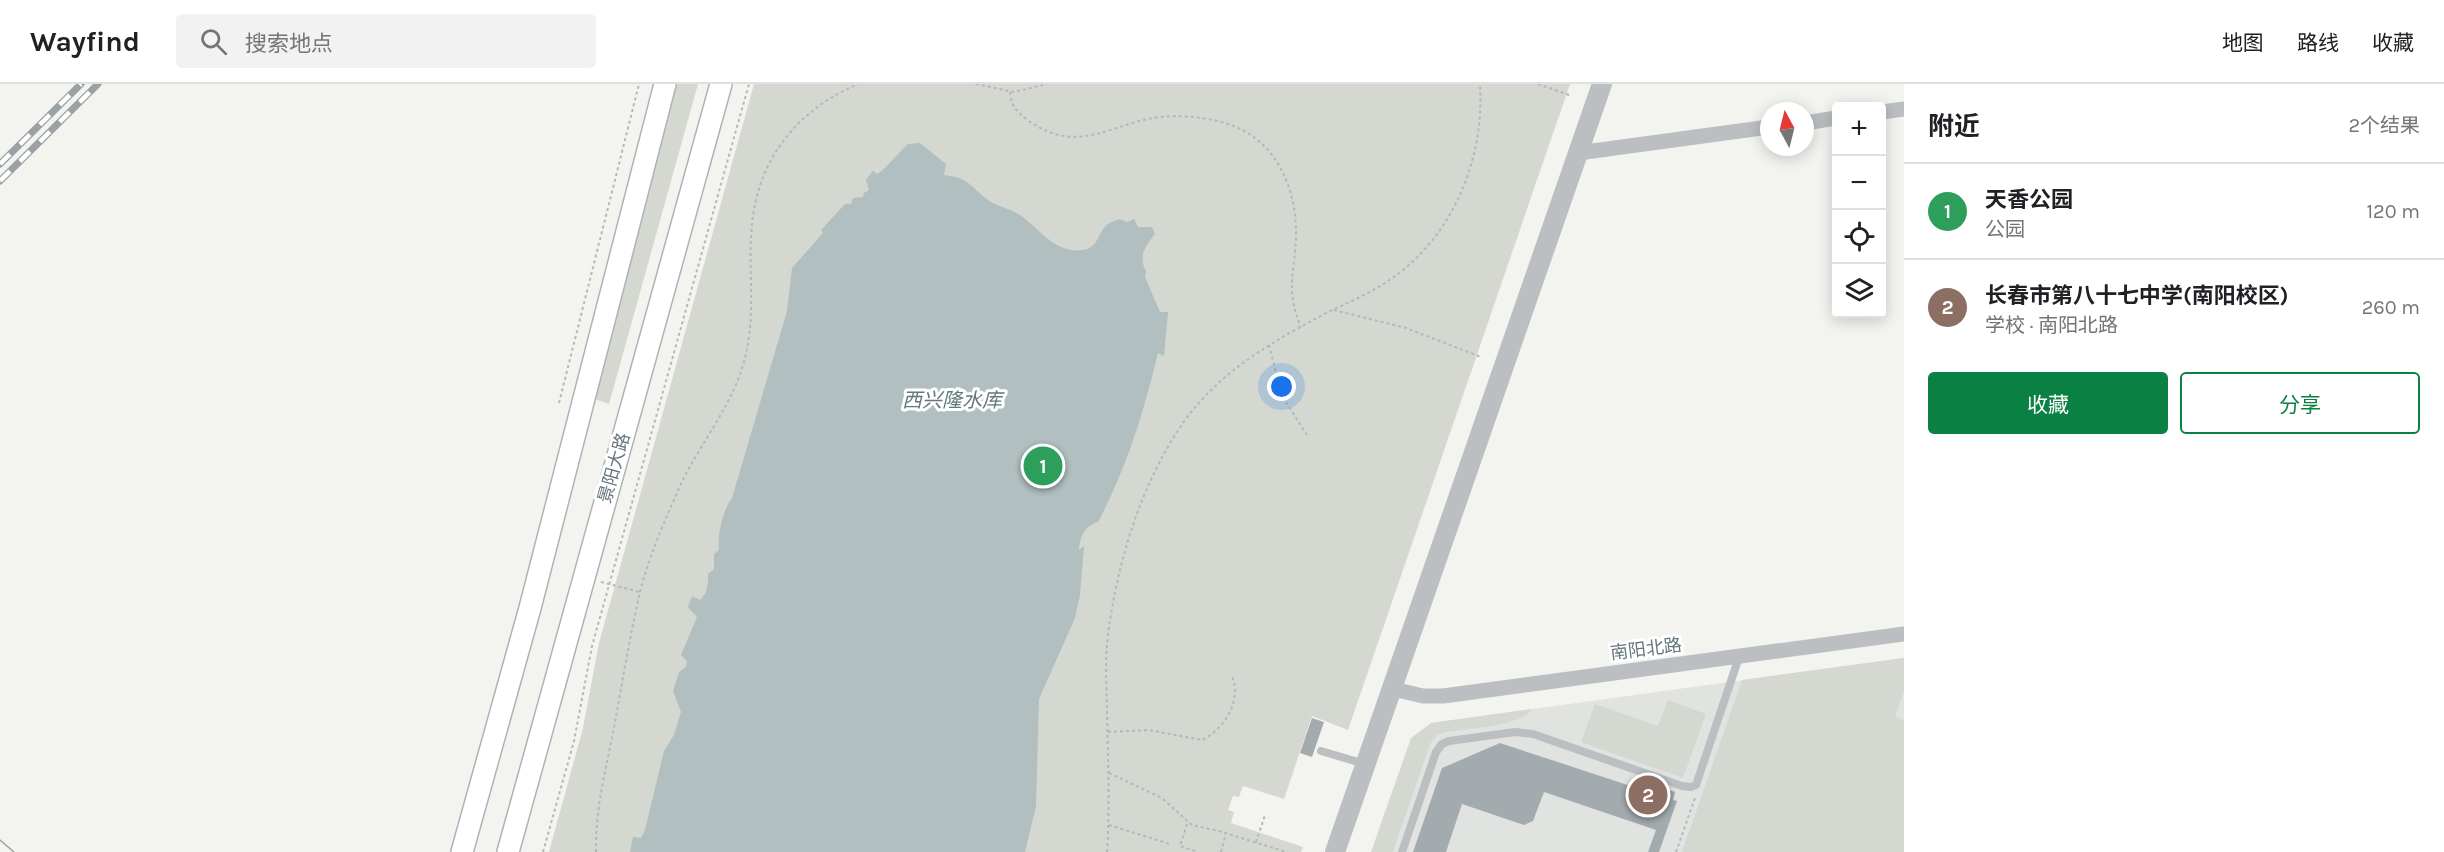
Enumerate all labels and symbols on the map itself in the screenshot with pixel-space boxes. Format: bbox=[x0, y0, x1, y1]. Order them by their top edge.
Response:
north arrow bbox=[1760, 102, 1814, 156]
your location bbox=[1267, 372, 1296, 401]
water label: 西兴隆水库 bbox=[902, 389, 1005, 412]
street label: 景阳大路 bbox=[594, 430, 634, 506]
pin: 1 bbox=[1024, 444, 1062, 488]
street label: 南阳北路 bbox=[1609, 634, 1683, 664]
pin: 2 bbox=[1628, 772, 1668, 818]

